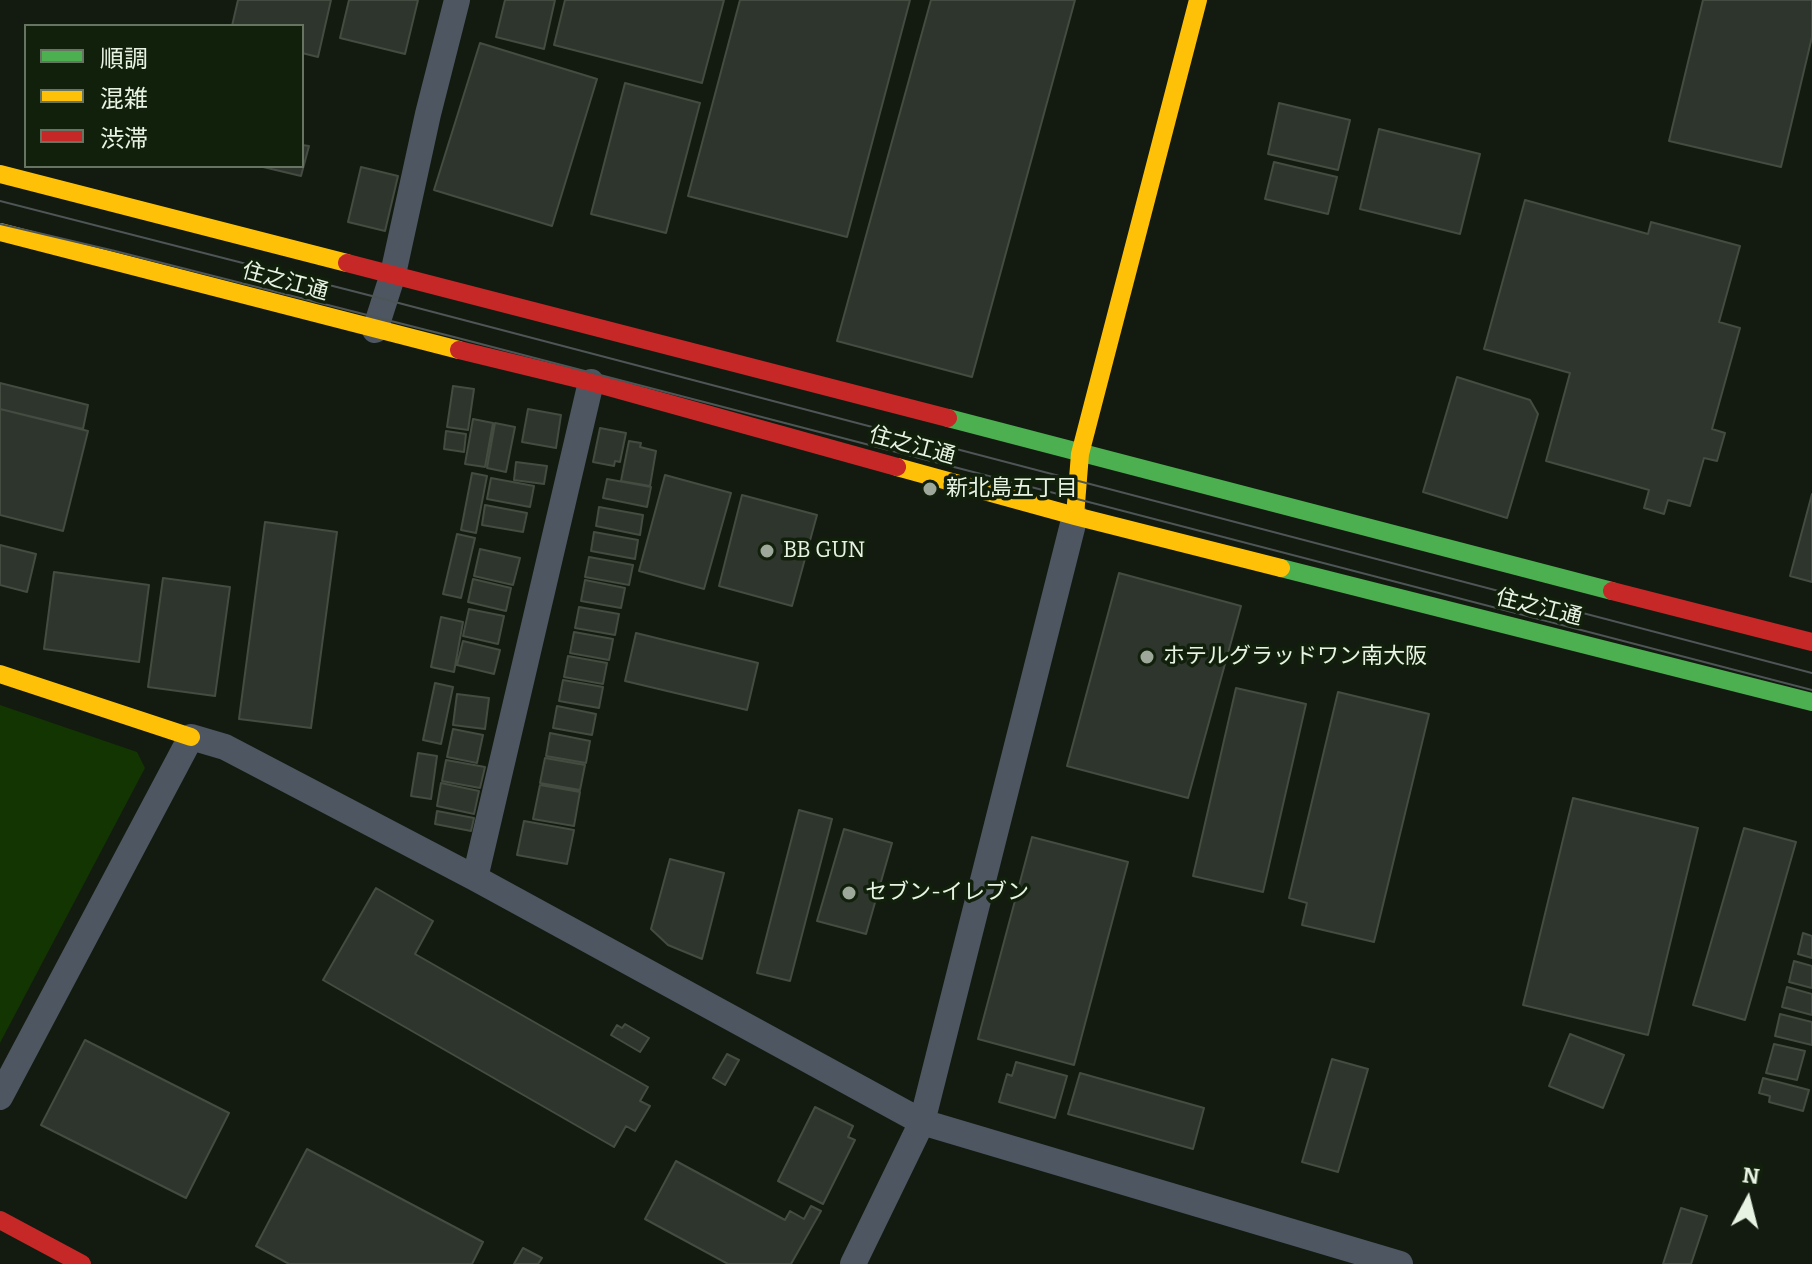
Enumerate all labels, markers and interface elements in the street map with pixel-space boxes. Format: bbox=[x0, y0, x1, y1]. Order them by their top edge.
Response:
legend bbox=[24, 24, 304, 168]
text: 順調 bbox=[100, 45, 148, 73]
text: 混雑 bbox=[100, 85, 148, 113]
text: 渋滞 bbox=[100, 125, 148, 153]
street label: 住之江通 bbox=[239, 258, 331, 306]
street label: 住之江通 bbox=[866, 422, 958, 470]
place label: 新北島五丁目 bbox=[946, 476, 1078, 502]
marker: 新北島五丁目 bbox=[921, 480, 939, 498]
place label: BB GUN bbox=[783, 538, 865, 564]
marker: BB GUN bbox=[758, 542, 776, 560]
street label: 住之江通 bbox=[1493, 585, 1585, 631]
place label: ホテルグラッドワン南大阪 bbox=[1163, 644, 1427, 670]
marker: ホテルグラッドワン南大阪 bbox=[1138, 648, 1156, 666]
place label: セブン-イレブン bbox=[865, 880, 1029, 906]
marker: セブン-イレブン bbox=[840, 884, 858, 902]
north arrow bbox=[1708, 1160, 1788, 1240]
text: N bbox=[1741, 1161, 1761, 1190]

